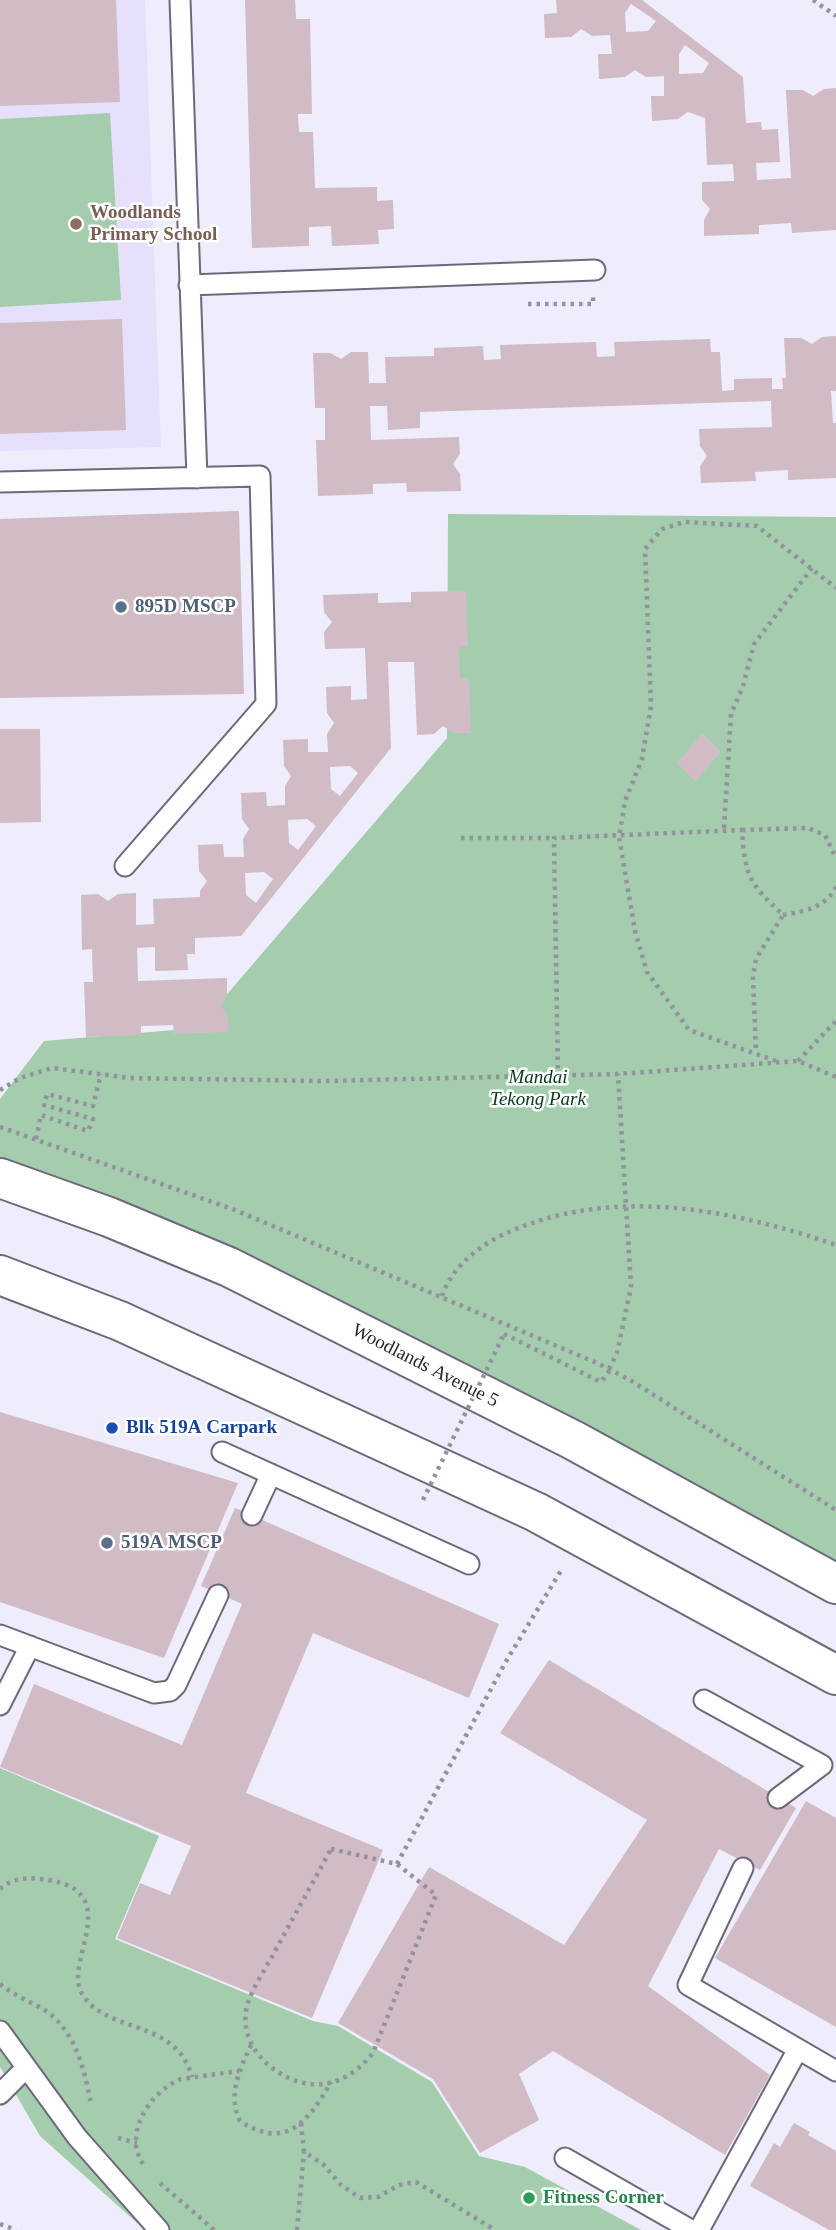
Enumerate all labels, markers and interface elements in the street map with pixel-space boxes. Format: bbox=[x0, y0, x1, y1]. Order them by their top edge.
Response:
place label: Woodlands Primary School bbox=[90, 202, 217, 246]
marker: Woodlands Primary School bbox=[68, 216, 84, 232]
place label: 895D MSCP bbox=[135, 596, 236, 618]
marker: 895D MSCP bbox=[113, 599, 129, 615]
park label: Mandai Tekong Park bbox=[490, 1067, 586, 1111]
street label: Woodlands Avenue 5 bbox=[348, 1319, 502, 1413]
place label: Blk 519A Carpark bbox=[126, 1417, 277, 1439]
marker: Blk 519A Carpark bbox=[104, 1420, 120, 1436]
place label: 519A MSCP bbox=[121, 1532, 222, 1554]
marker: 519A MSCP bbox=[99, 1535, 115, 1551]
place label: Fitness Corner bbox=[543, 2187, 664, 2209]
marker: Fitness Corner bbox=[521, 2190, 537, 2206]

